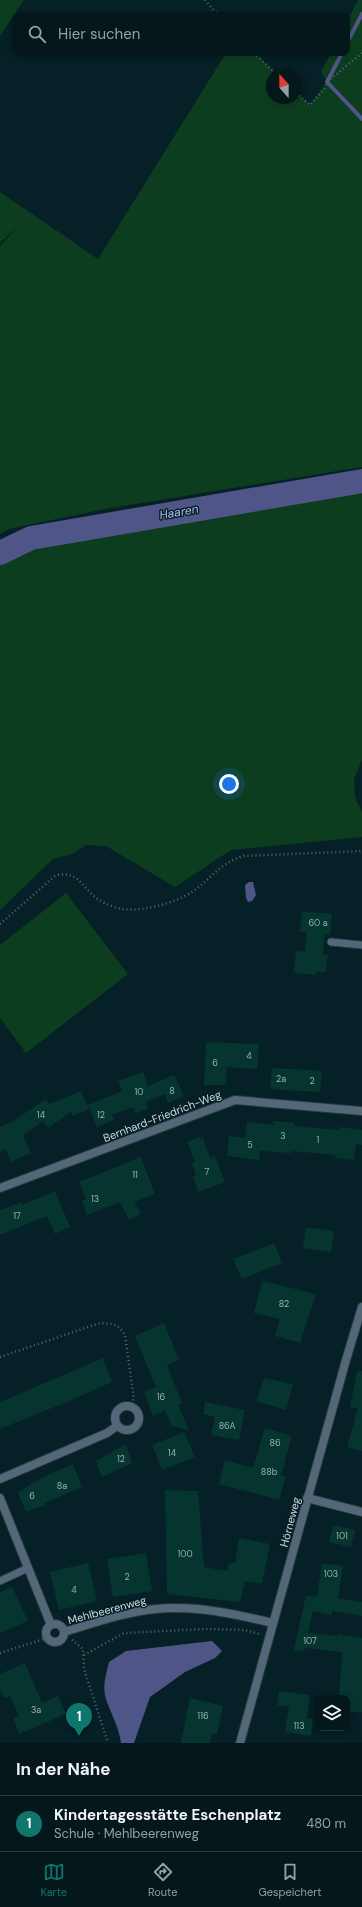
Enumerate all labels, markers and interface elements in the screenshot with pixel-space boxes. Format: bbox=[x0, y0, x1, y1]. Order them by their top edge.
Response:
search box bbox=[12, 12, 350, 56]
icon: search bbox=[26, 23, 48, 45]
text: Hier suchen bbox=[58, 24, 140, 44]
north arrow bbox=[266, 68, 302, 104]
water label: Haaren bbox=[158, 501, 200, 523]
your location bbox=[219, 774, 239, 794]
house number: 60 a bbox=[308, 917, 328, 929]
house number: 4 bbox=[246, 1050, 252, 1062]
house number: 6 bbox=[212, 1057, 218, 1069]
house number: 2a bbox=[276, 1073, 286, 1085]
house number: 2 bbox=[309, 1075, 315, 1087]
house number: 8 bbox=[169, 1085, 175, 1097]
house number: 10 bbox=[135, 1086, 143, 1098]
street label: Bernhard-Friedrich-Weg bbox=[101, 1087, 223, 1145]
house number: 14 bbox=[37, 1109, 46, 1121]
house number: 12 bbox=[97, 1109, 105, 1121]
house number: 3 bbox=[280, 1130, 286, 1142]
house number: 1 bbox=[317, 1134, 320, 1146]
house number: 5 bbox=[247, 1139, 253, 1151]
house number: 7 bbox=[205, 1166, 210, 1178]
house number: 11 bbox=[132, 1169, 138, 1181]
house number: 13 bbox=[91, 1193, 99, 1205]
house number: 17 bbox=[13, 1210, 21, 1222]
house number: 82 bbox=[279, 1298, 289, 1310]
house number: 16 bbox=[157, 1391, 166, 1403]
house number: 86A bbox=[219, 1420, 235, 1432]
house number: 86 bbox=[269, 1437, 281, 1449]
house number: 14 bbox=[168, 1447, 177, 1459]
house number: 12 bbox=[117, 1453, 125, 1465]
house number: 88b bbox=[261, 1466, 278, 1478]
house number: 8a bbox=[57, 1480, 67, 1492]
house number: 6 bbox=[29, 1490, 35, 1502]
street label: Hörneweg bbox=[277, 1496, 303, 1548]
house number: 101 bbox=[336, 1530, 348, 1542]
house number: 100 bbox=[177, 1548, 193, 1560]
house number: 103 bbox=[324, 1568, 338, 1580]
house number: 2 bbox=[124, 1571, 130, 1583]
house number: 4 bbox=[71, 1584, 77, 1596]
street label: Mehlbeerenweg bbox=[66, 1593, 148, 1627]
house number: 107 bbox=[303, 1635, 317, 1647]
map controls bbox=[314, 1695, 350, 1731]
button: layers bbox=[314, 1695, 350, 1731]
pin: 1 bbox=[66, 1703, 92, 1736]
house number: 3a bbox=[31, 1704, 41, 1716]
house number: 116 bbox=[197, 1710, 209, 1722]
house number: 113 bbox=[294, 1720, 304, 1732]
text: In der Nähe bbox=[16, 1758, 111, 1780]
text: Kindertagesstätte Eschenplatz bbox=[54, 1805, 281, 1825]
text: 1 bbox=[27, 1815, 31, 1832]
text: 480 m bbox=[306, 1815, 346, 1832]
text: Schule · Mehlbeerenweg bbox=[54, 1825, 199, 1842]
tab: Karte bbox=[40, 1861, 67, 1899]
tab: Route bbox=[148, 1861, 177, 1899]
tab: Gespeichert bbox=[258, 1861, 322, 1899]

